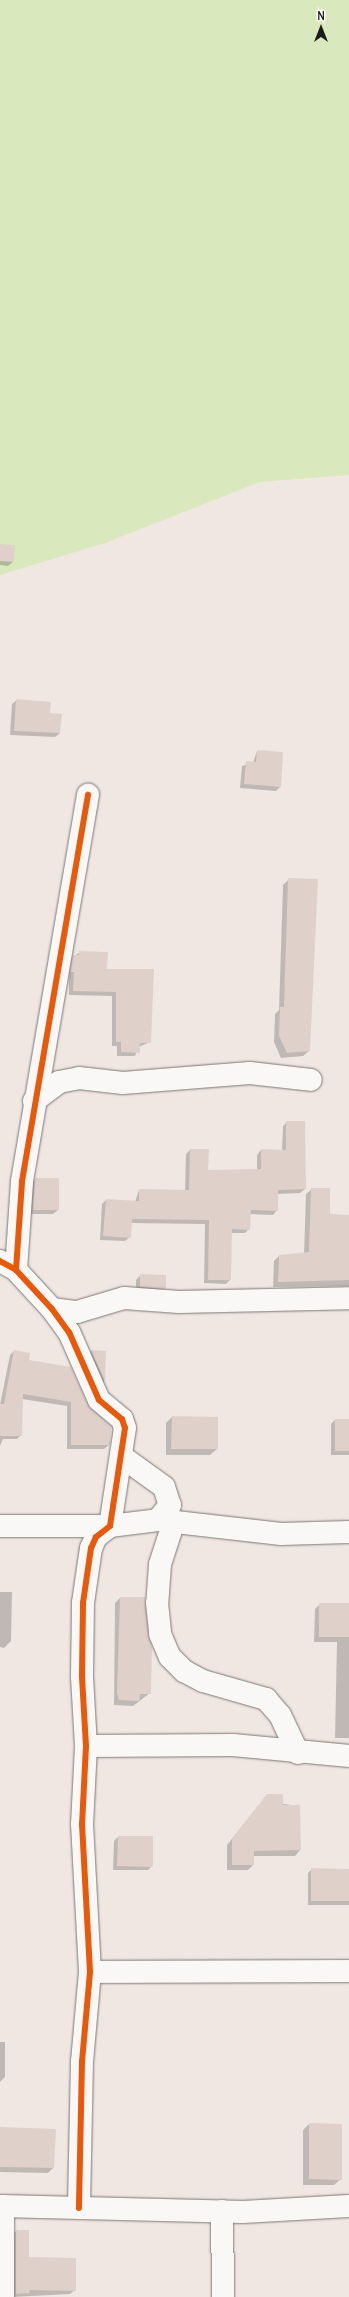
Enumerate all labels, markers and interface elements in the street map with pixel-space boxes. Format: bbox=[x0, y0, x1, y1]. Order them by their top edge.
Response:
north arrow bbox=[301, 8, 341, 48]
text: N bbox=[317, 9, 325, 23]

